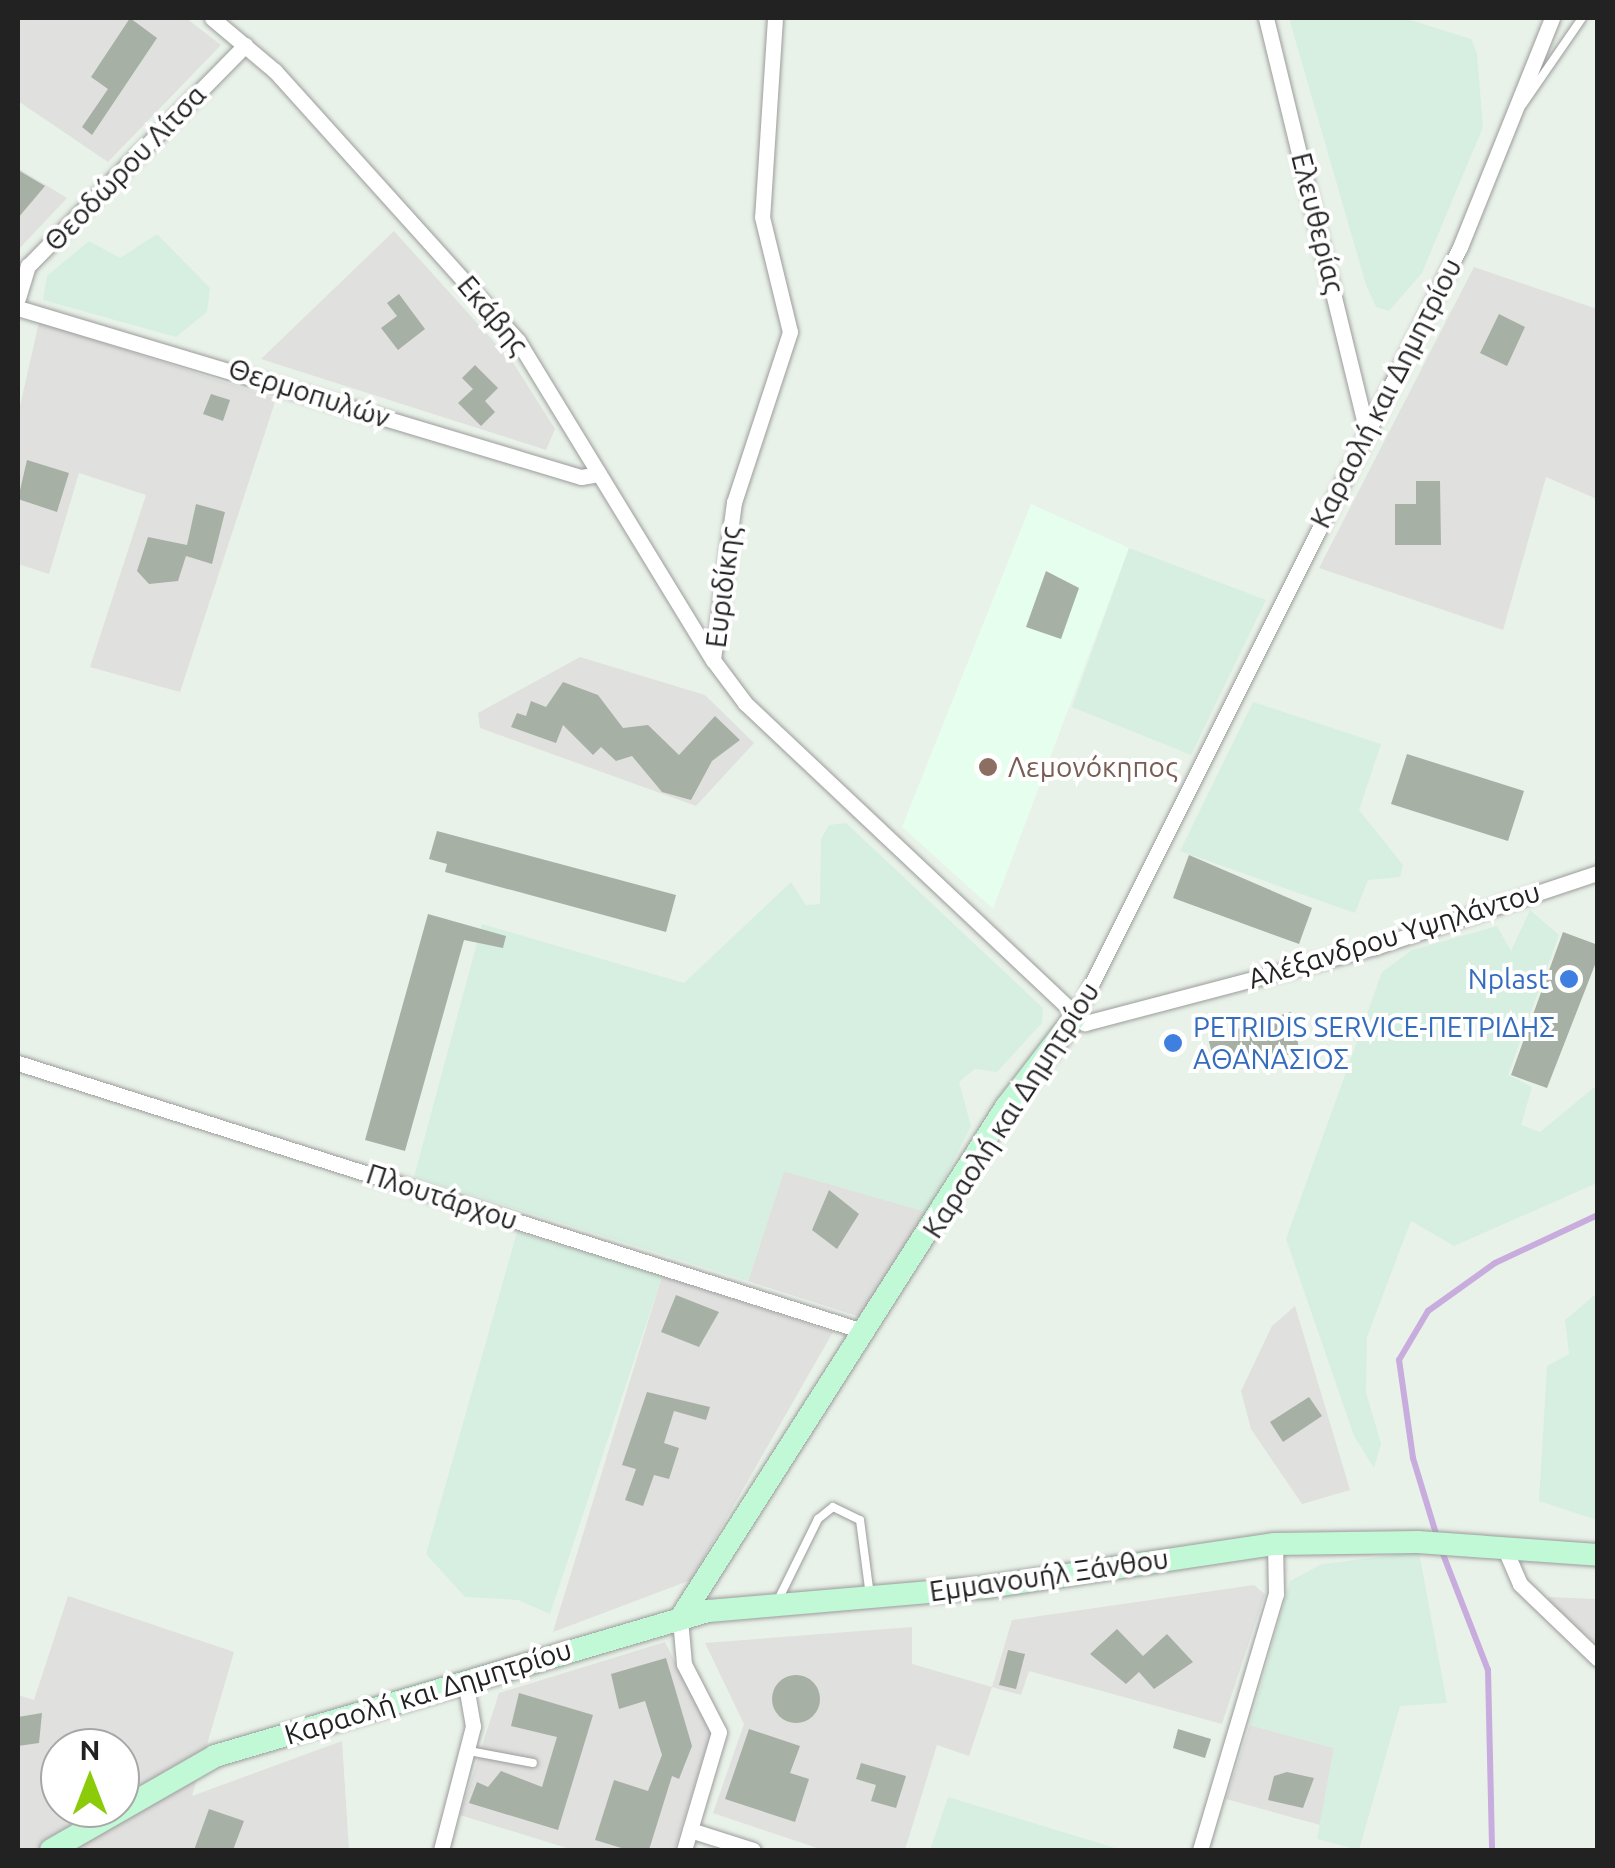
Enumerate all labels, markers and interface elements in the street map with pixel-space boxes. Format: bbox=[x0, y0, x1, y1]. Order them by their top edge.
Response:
street label: Θεοδώρου Λίτσα bbox=[37, 78, 213, 258]
street label: Ελευθερίας bbox=[1284, 149, 1352, 297]
street label: Καραολή και Δημητρίου bbox=[1303, 252, 1469, 534]
street label: Εκάβης bbox=[451, 269, 535, 361]
street label: Θερμοπυλών bbox=[224, 351, 394, 435]
street label: Ευριδίκης bbox=[699, 524, 747, 650]
place label: Λεμονόκηπος bbox=[1008, 750, 1178, 784]
marker: Λεμονόκηπος bbox=[977, 756, 999, 778]
street label: Αλέξανδρου Υψηλάντου bbox=[1244, 875, 1544, 995]
place label: Nplast bbox=[1468, 962, 1549, 996]
marker: Nplast bbox=[1558, 968, 1580, 990]
street label: Καραολή και Δημητρίου bbox=[916, 976, 1106, 1244]
place label: PETRIDIS SERVICE-ΠΕΤΡΙΔΗΣ ΑΘΑΝΑΣΙΟΣ bbox=[1193, 1010, 1555, 1076]
marker: PETRIDIS SERVICE-ΠΕΤΡΙΔΗΣ ΑΘΑΝΑΣΙΟΣ bbox=[1162, 1032, 1184, 1054]
street label: Πλουτάρχου bbox=[362, 1157, 522, 1237]
street label: Εμμανουήλ Ξάνθου bbox=[927, 1542, 1171, 1608]
street label: Καραολή και Δημητρίου bbox=[280, 1632, 576, 1752]
north arrow bbox=[40, 1728, 140, 1828]
text: N bbox=[80, 1734, 100, 1765]

